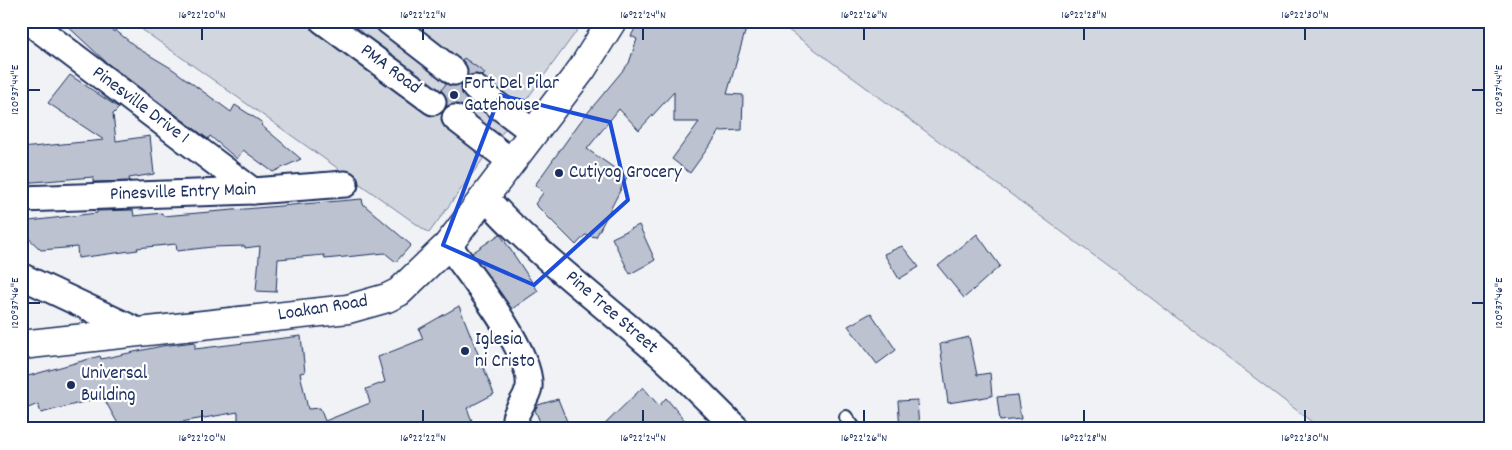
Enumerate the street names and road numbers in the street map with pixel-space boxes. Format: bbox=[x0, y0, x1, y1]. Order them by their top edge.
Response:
street label: PMA Road bbox=[354, 38, 426, 102]
street label: Pinesville Drive 1 bbox=[86, 60, 194, 152]
street label: Pinesville Entry Main bbox=[109, 177, 257, 209]
street label: Pine Tree Street bbox=[559, 265, 663, 361]
street label: Loakan Road bbox=[276, 289, 370, 329]

